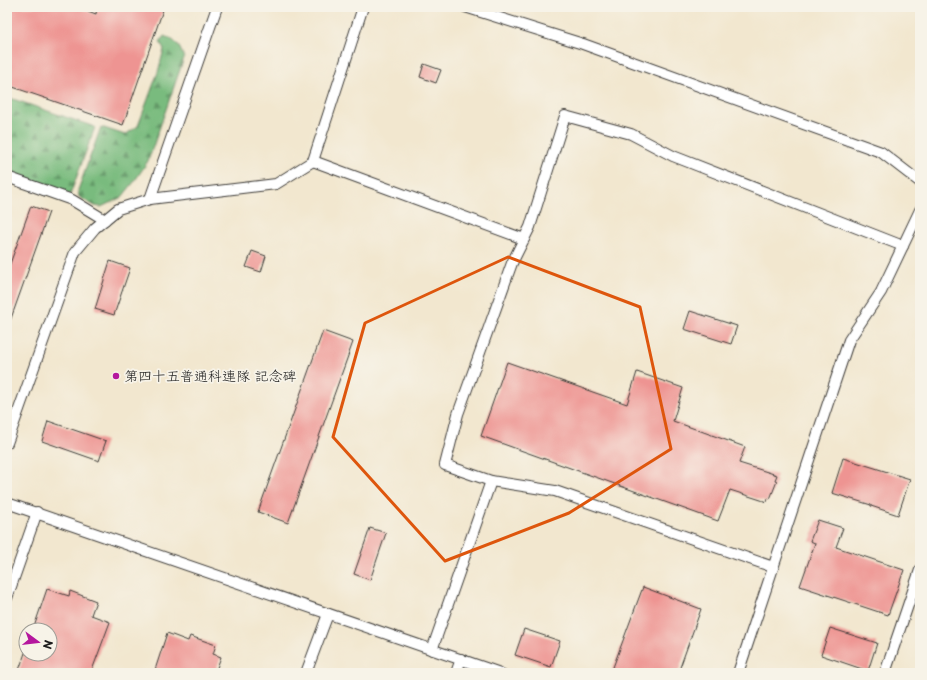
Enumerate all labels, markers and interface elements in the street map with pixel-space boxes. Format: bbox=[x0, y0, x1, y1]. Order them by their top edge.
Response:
place label: 第四十五普通科連隊 記念碑 bbox=[124, 365, 297, 386]
marker: 第四十五普通科連隊 記念碑 bbox=[111, 371, 121, 381]
north arrow bbox=[18, 622, 58, 662]
text: N bbox=[39, 638, 57, 651]

